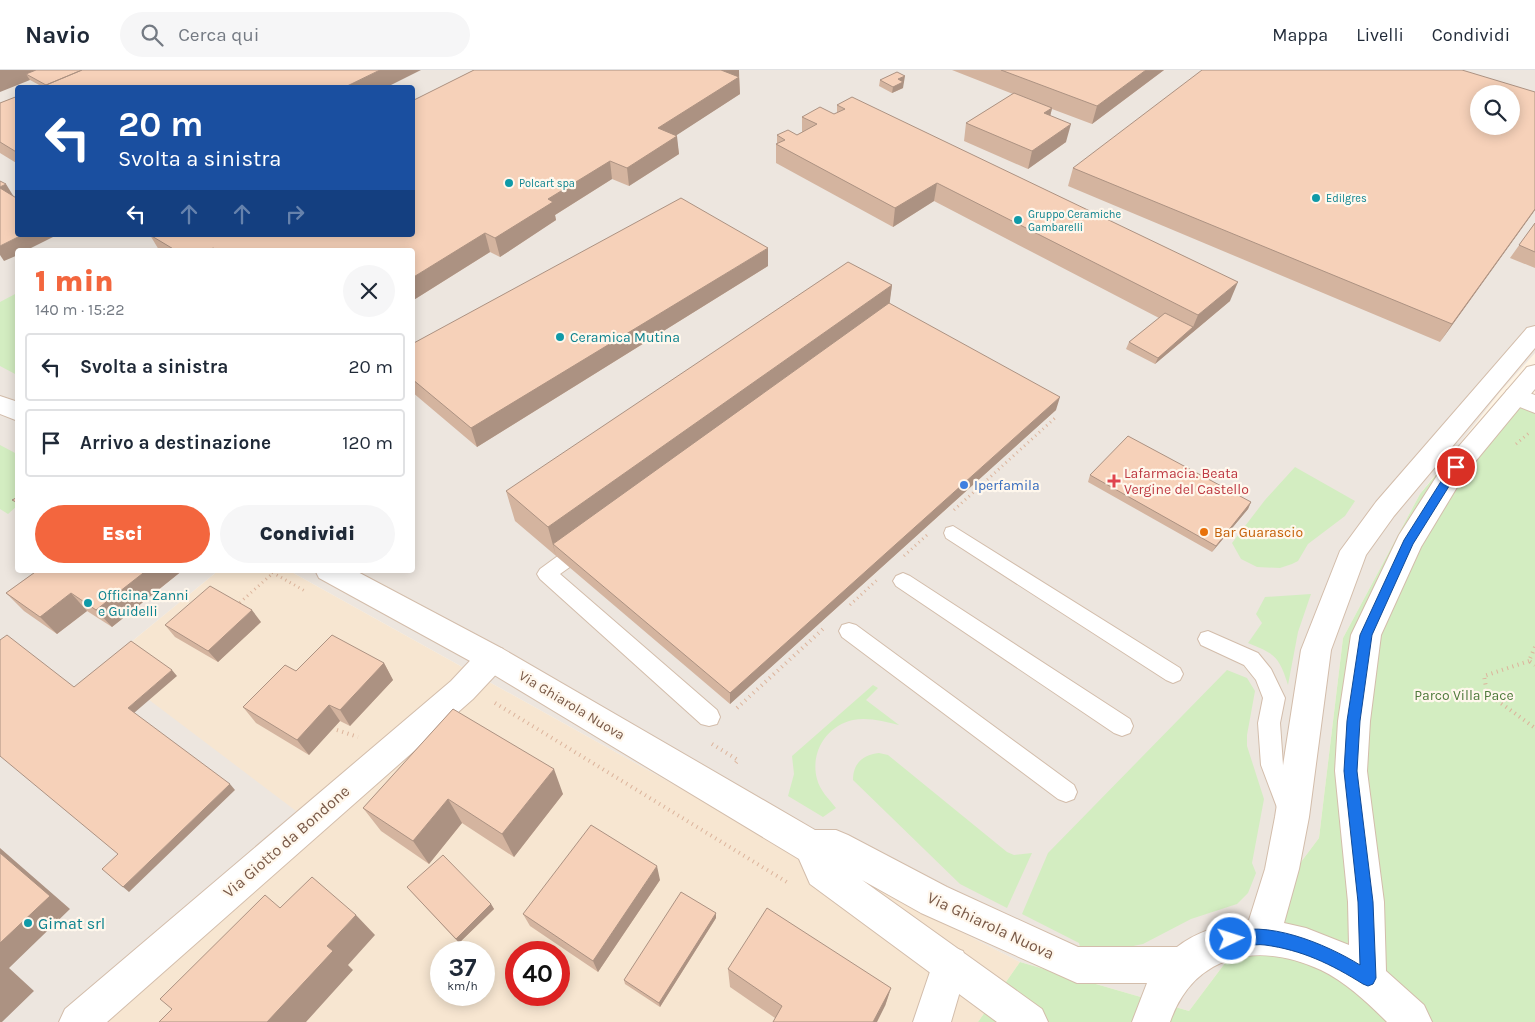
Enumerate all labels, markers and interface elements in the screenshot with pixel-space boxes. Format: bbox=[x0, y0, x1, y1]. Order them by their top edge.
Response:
search box bbox=[120, 12, 470, 57]
text: Navio bbox=[25, 21, 90, 49]
icon: search bbox=[138, 21, 166, 49]
text: Cerca qui bbox=[178, 24, 260, 46]
text: Mappa bbox=[1272, 24, 1328, 46]
text: Livelli bbox=[1356, 24, 1404, 46]
text: Condividi bbox=[1432, 24, 1510, 46]
map controls bbox=[1470, 85, 1520, 135]
button: search bbox=[1470, 85, 1520, 135]
text: 20 m bbox=[118, 104, 203, 145]
icon: left bbox=[35, 105, 100, 170]
text: Svolta a sinistra bbox=[118, 146, 281, 172]
marker: Polcart spa bbox=[503, 177, 515, 189]
place label: Polcart spa bbox=[519, 177, 575, 190]
marker: Edilgres bbox=[1310, 192, 1322, 204]
place label: Edilgres bbox=[1326, 192, 1367, 205]
icon: left bbox=[122, 200, 150, 228]
icon: ahead bbox=[175, 200, 203, 228]
icon: ahead bbox=[228, 200, 256, 228]
icon: right bbox=[281, 200, 309, 228]
place label: Gruppo Ceramiche Gambarelli bbox=[1028, 208, 1122, 234]
marker: Gruppo Ceramiche Gambarelli bbox=[1012, 214, 1024, 226]
text: 1 min bbox=[35, 263, 114, 299]
button: close bbox=[343, 265, 395, 317]
text: 140 m · 15:22 bbox=[35, 300, 125, 319]
place label: Ceramica Mutina bbox=[570, 329, 680, 346]
marker: Ceramica Mutina bbox=[554, 331, 566, 343]
icon: left bbox=[37, 353, 65, 381]
text: Svolta a sinistra bbox=[80, 356, 228, 378]
text: 20 m bbox=[348, 356, 393, 378]
icon: arrive bbox=[37, 429, 65, 457]
text: Arrivo a destinazione bbox=[80, 432, 271, 454]
text: 120 m bbox=[342, 432, 393, 454]
pin bbox=[1435, 446, 1477, 488]
icon: arrive bbox=[1442, 453, 1470, 481]
place label: Lafarmacia. Beata Vergine del Castello bbox=[1124, 465, 1249, 498]
marker: Lafarmacia. Beata Vergine del Castello bbox=[1108, 475, 1120, 487]
place label: Iperfamila bbox=[974, 477, 1040, 494]
marker: Iperfamila bbox=[958, 479, 970, 491]
button: Esci bbox=[35, 505, 210, 563]
button: Condividi bbox=[220, 505, 395, 563]
place label: Bar Guarascio bbox=[1214, 524, 1303, 541]
marker: Bar Guarascio bbox=[1198, 526, 1210, 538]
place label: Officina Zanni e Guidelli bbox=[98, 587, 189, 620]
marker: Officina Zanni e Guidelli bbox=[82, 597, 94, 609]
street label: Via Ghiarola Nuova bbox=[516, 667, 628, 744]
park label: Parco Villa Pace bbox=[1414, 687, 1514, 704]
street label: Via Giotto da Bondone bbox=[219, 781, 353, 901]
street label: Via Ghiarola Nuova bbox=[924, 888, 1057, 963]
position arrow bbox=[1204, 912, 1256, 964]
place label: Gimat srl bbox=[38, 914, 105, 933]
marker: Gimat srl bbox=[22, 917, 34, 929]
speed limit sign: 40 bbox=[505, 941, 570, 1006]
text: 37 bbox=[448, 953, 476, 982]
text: km/h bbox=[447, 979, 478, 993]

